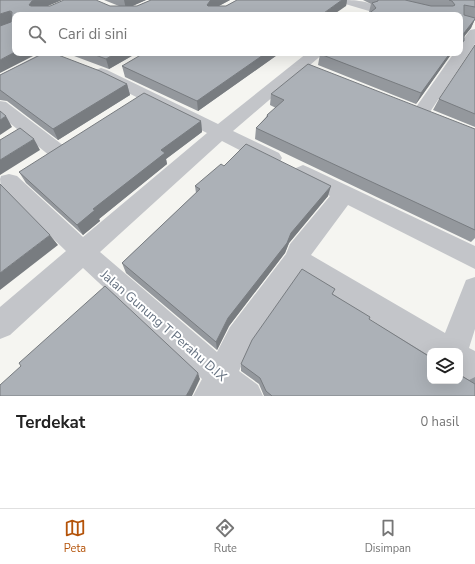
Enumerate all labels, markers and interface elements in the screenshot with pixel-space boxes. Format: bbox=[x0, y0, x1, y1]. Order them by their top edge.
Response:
search box bbox=[12, 12, 463, 56]
icon: search bbox=[26, 23, 48, 45]
text: Cari di sini bbox=[58, 24, 127, 44]
street label: Jalan Gunung T Perahu D.IX bbox=[96, 265, 231, 386]
map controls bbox=[427, 348, 463, 384]
button: layers bbox=[427, 348, 463, 384]
text: Terdekat bbox=[16, 411, 85, 434]
text: 0 hasil bbox=[420, 413, 459, 431]
tab: Peta bbox=[64, 517, 86, 556]
tab: Rute bbox=[214, 517, 237, 556]
tab: Disimpan bbox=[365, 517, 411, 556]

